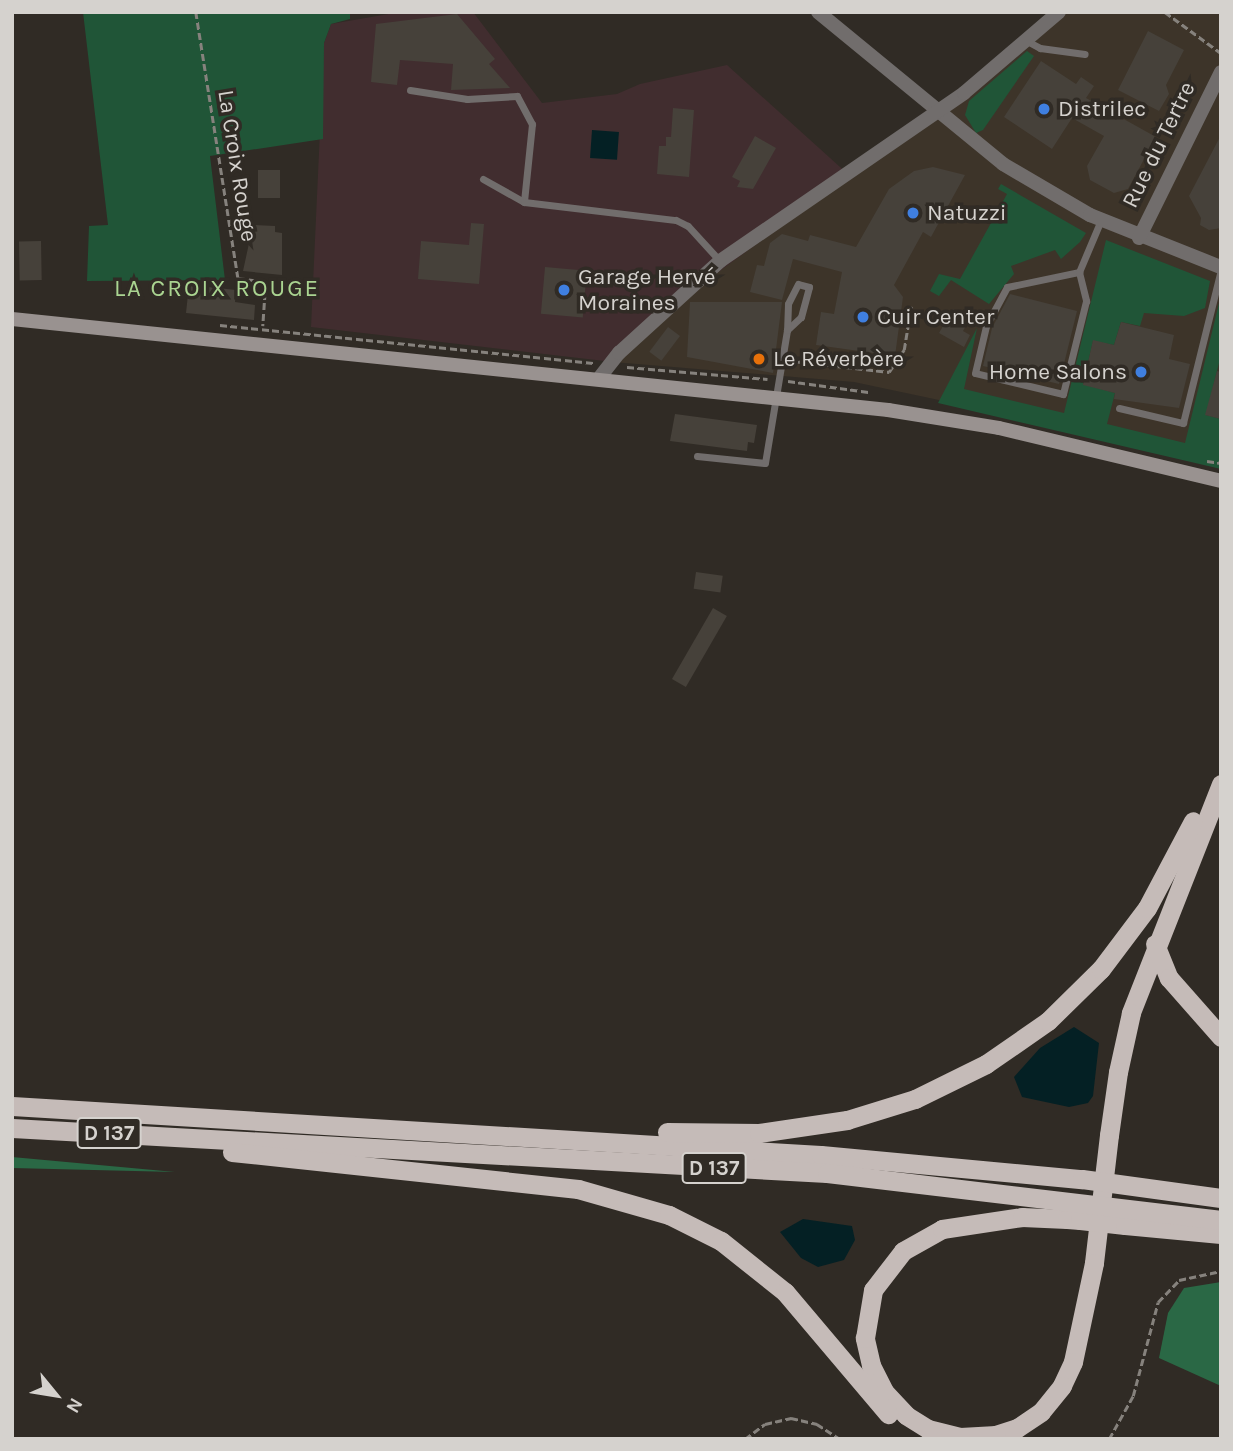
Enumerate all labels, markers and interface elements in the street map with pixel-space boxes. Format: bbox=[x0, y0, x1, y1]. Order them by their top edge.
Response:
street label: Rue du Tertre bbox=[1117, 77, 1201, 213]
street label: La Croix Rouge bbox=[211, 88, 263, 244]
place label: Distrilec bbox=[1058, 95, 1146, 123]
marker: Distrilec bbox=[1036, 101, 1052, 117]
place label: Natuzzi bbox=[927, 199, 1007, 227]
marker: Natuzzi bbox=[905, 205, 921, 221]
place label: Garage Hervé Moraines bbox=[578, 263, 716, 317]
district label: LA CROIX ROUGE bbox=[116, 275, 318, 303]
marker: Garage Hervé Moraines bbox=[556, 282, 572, 298]
place label: Cuir Center bbox=[877, 303, 994, 331]
marker: Cuir Center bbox=[855, 309, 871, 325]
place label: Le Réverbère bbox=[773, 345, 904, 373]
marker: Le Réverbère bbox=[751, 351, 767, 367]
place label: Home Salons bbox=[989, 358, 1127, 386]
marker: Home Salons bbox=[1133, 364, 1149, 380]
road number: D 137 bbox=[76, 1116, 142, 1150]
road number: D 137 bbox=[681, 1150, 747, 1186]
north arrow bbox=[21, 1360, 91, 1430]
text: N bbox=[61, 1394, 87, 1417]

